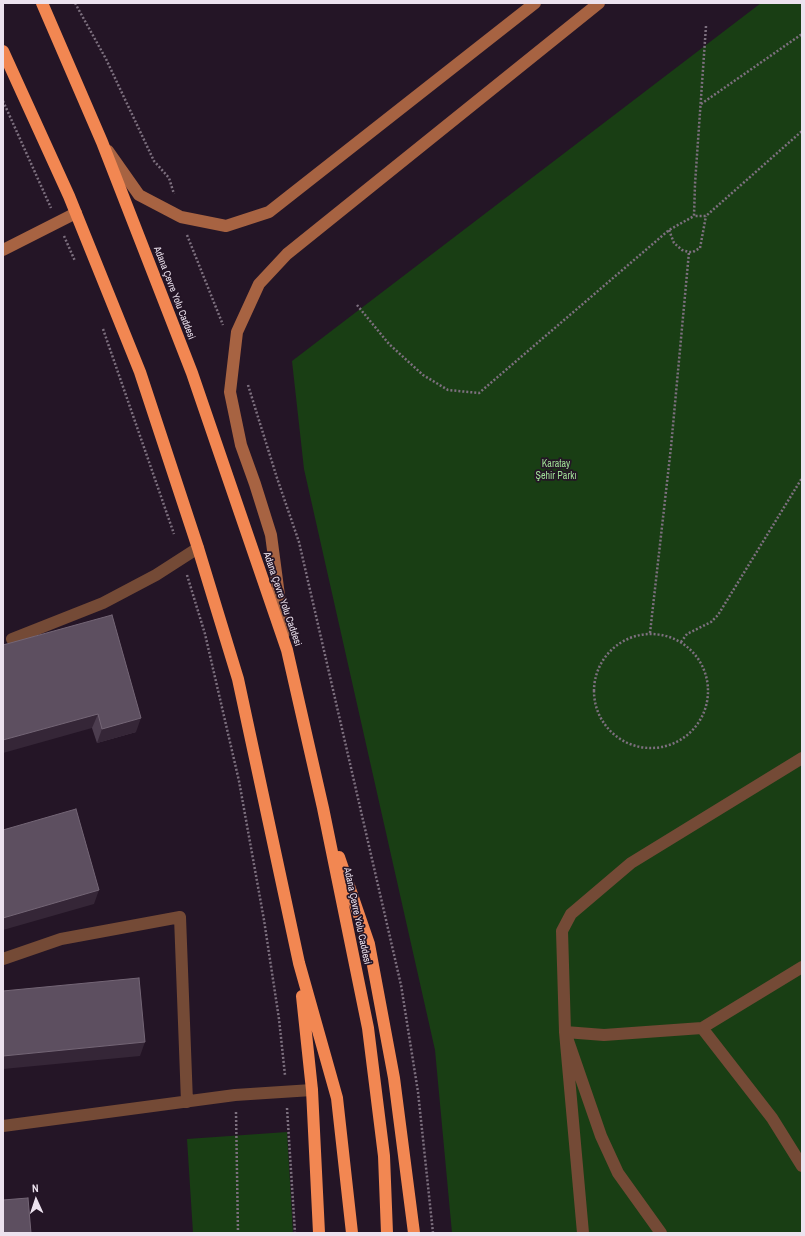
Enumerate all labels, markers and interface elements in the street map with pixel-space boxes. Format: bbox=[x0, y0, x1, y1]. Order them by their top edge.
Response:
street label: Adana Çevre Yolu Caddesi bbox=[151, 245, 197, 341]
park label: Karatay Şehir Parkı bbox=[535, 458, 577, 482]
street label: Adana Çevre Yolu Caddesi bbox=[260, 550, 304, 648]
street label: Adana Çevre Yolu Caddesi bbox=[341, 866, 373, 966]
north arrow bbox=[16, 1180, 56, 1220]
text: N bbox=[32, 1181, 39, 1195]

